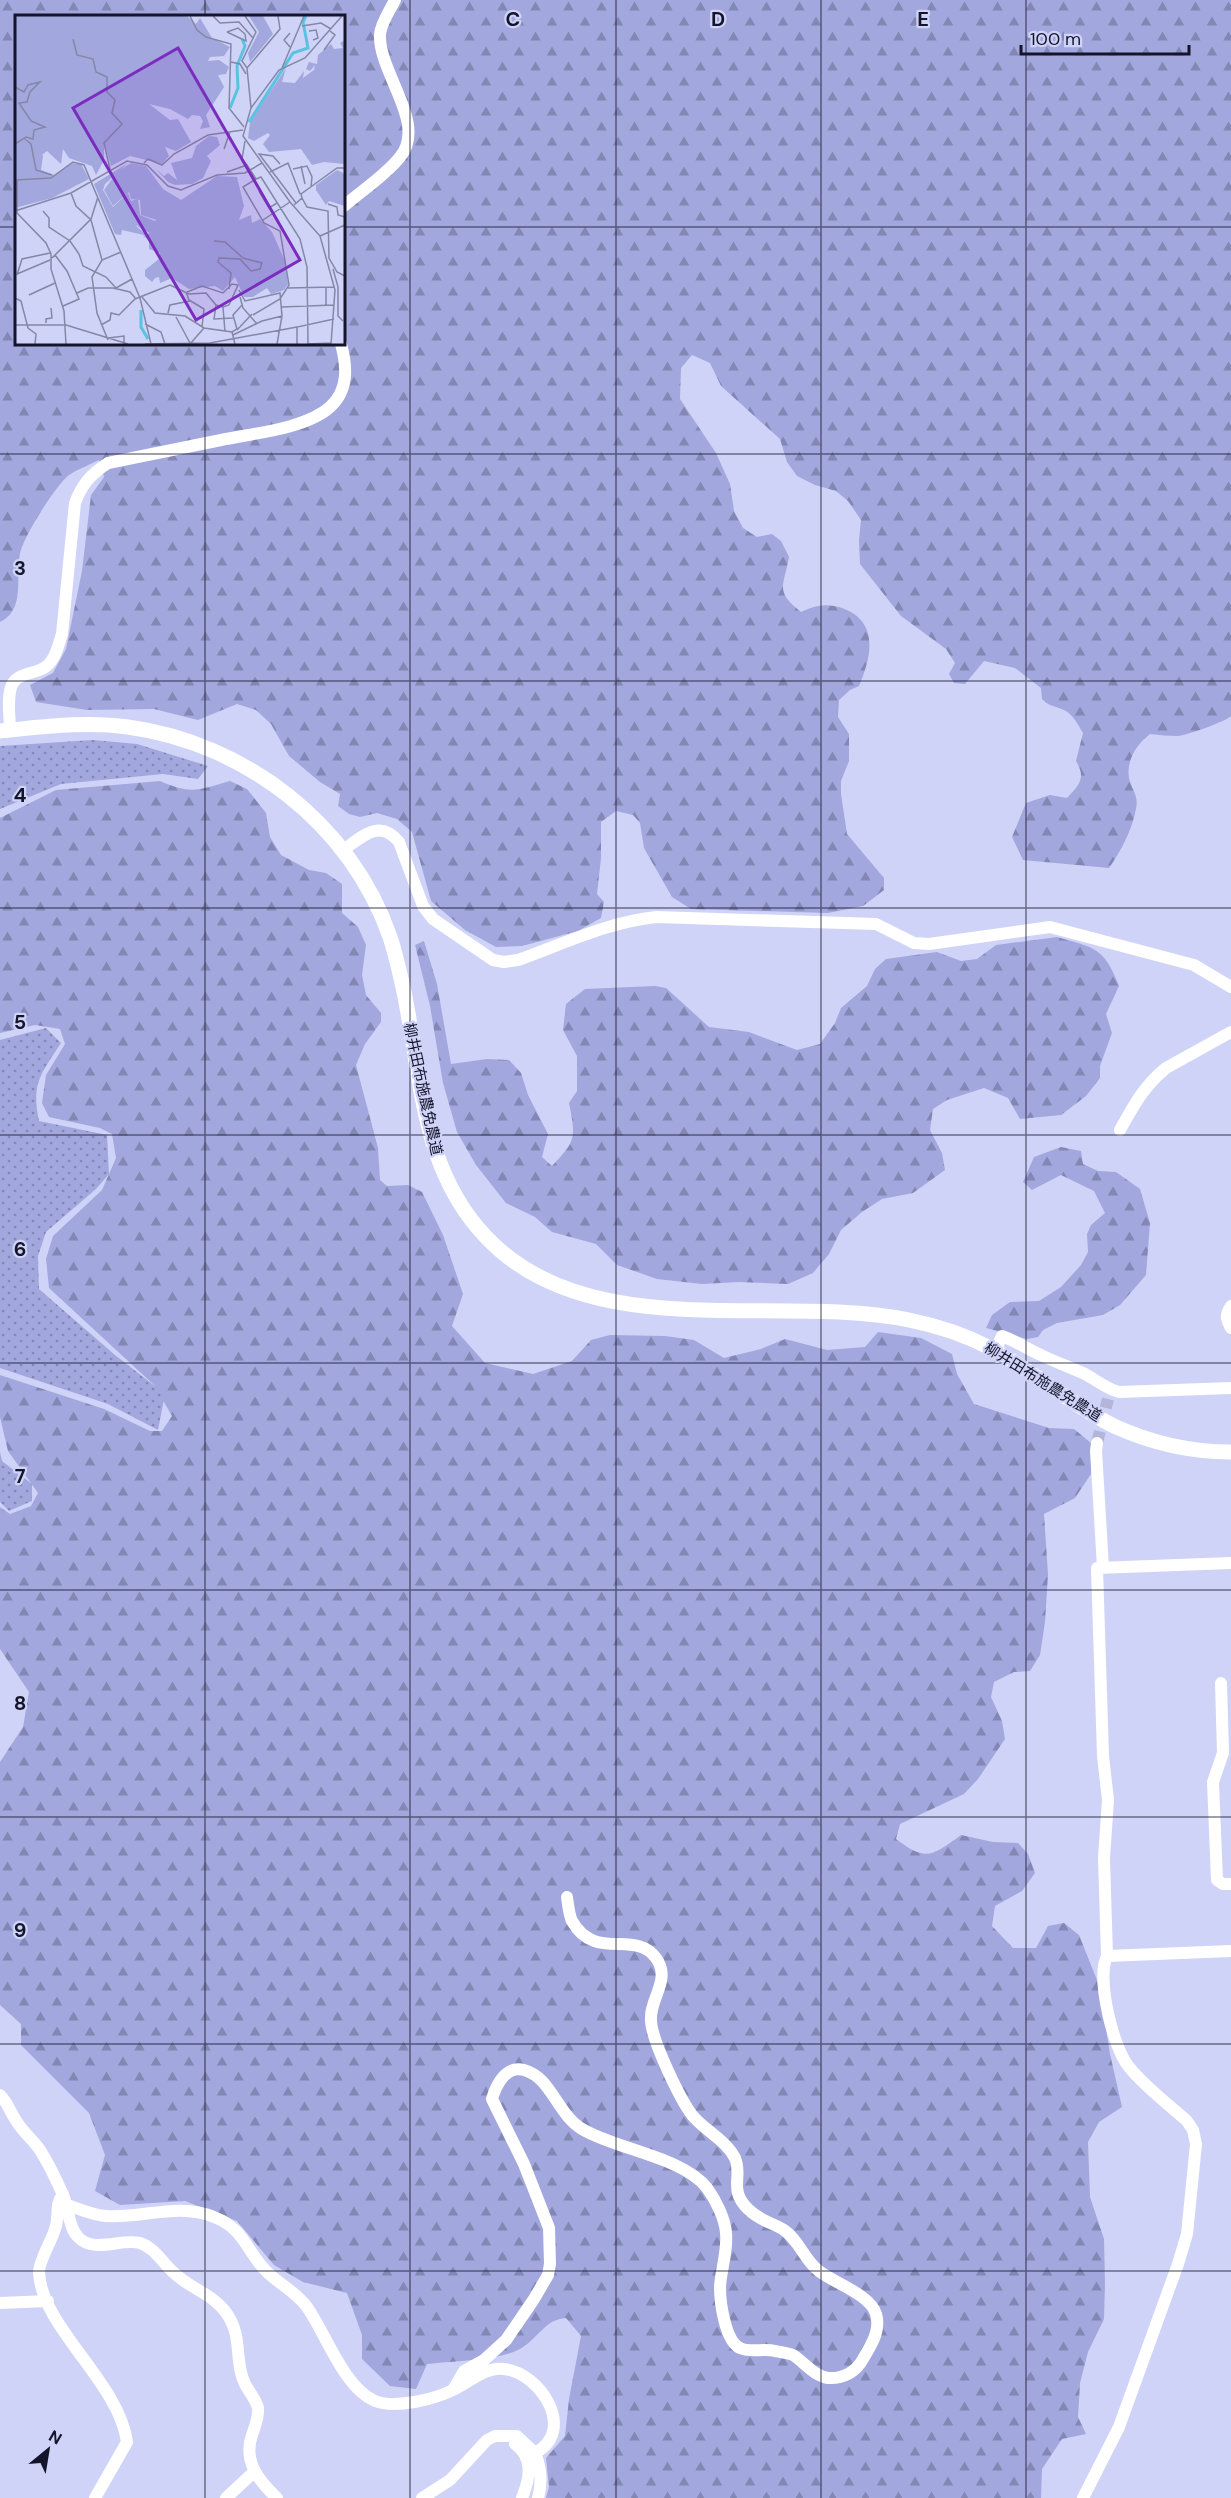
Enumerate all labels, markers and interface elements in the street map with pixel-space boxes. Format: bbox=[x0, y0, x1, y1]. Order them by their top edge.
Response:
text: C bbox=[506, 6, 520, 32]
text: D bbox=[711, 6, 725, 32]
text: E bbox=[917, 6, 929, 32]
inset map bbox=[15, 15, 345, 345]
scale bar bbox=[1021, 18, 1189, 56]
text: 100 m bbox=[1030, 27, 1081, 51]
text: 3 bbox=[14, 555, 26, 581]
text: 4 bbox=[14, 782, 27, 808]
text: 5 bbox=[14, 1009, 26, 1035]
street label: 柳井田布施農免農道 bbox=[399, 1021, 447, 1157]
text: 6 bbox=[14, 1236, 26, 1262]
street label: 柳井田布施農免農道 bbox=[980, 1338, 1106, 1426]
text: 7 bbox=[15, 1463, 26, 1489]
text: 8 bbox=[14, 1690, 26, 1716]
text: 9 bbox=[14, 1917, 26, 1943]
north arrow bbox=[18, 2420, 78, 2480]
text: N bbox=[45, 2425, 66, 2449]

